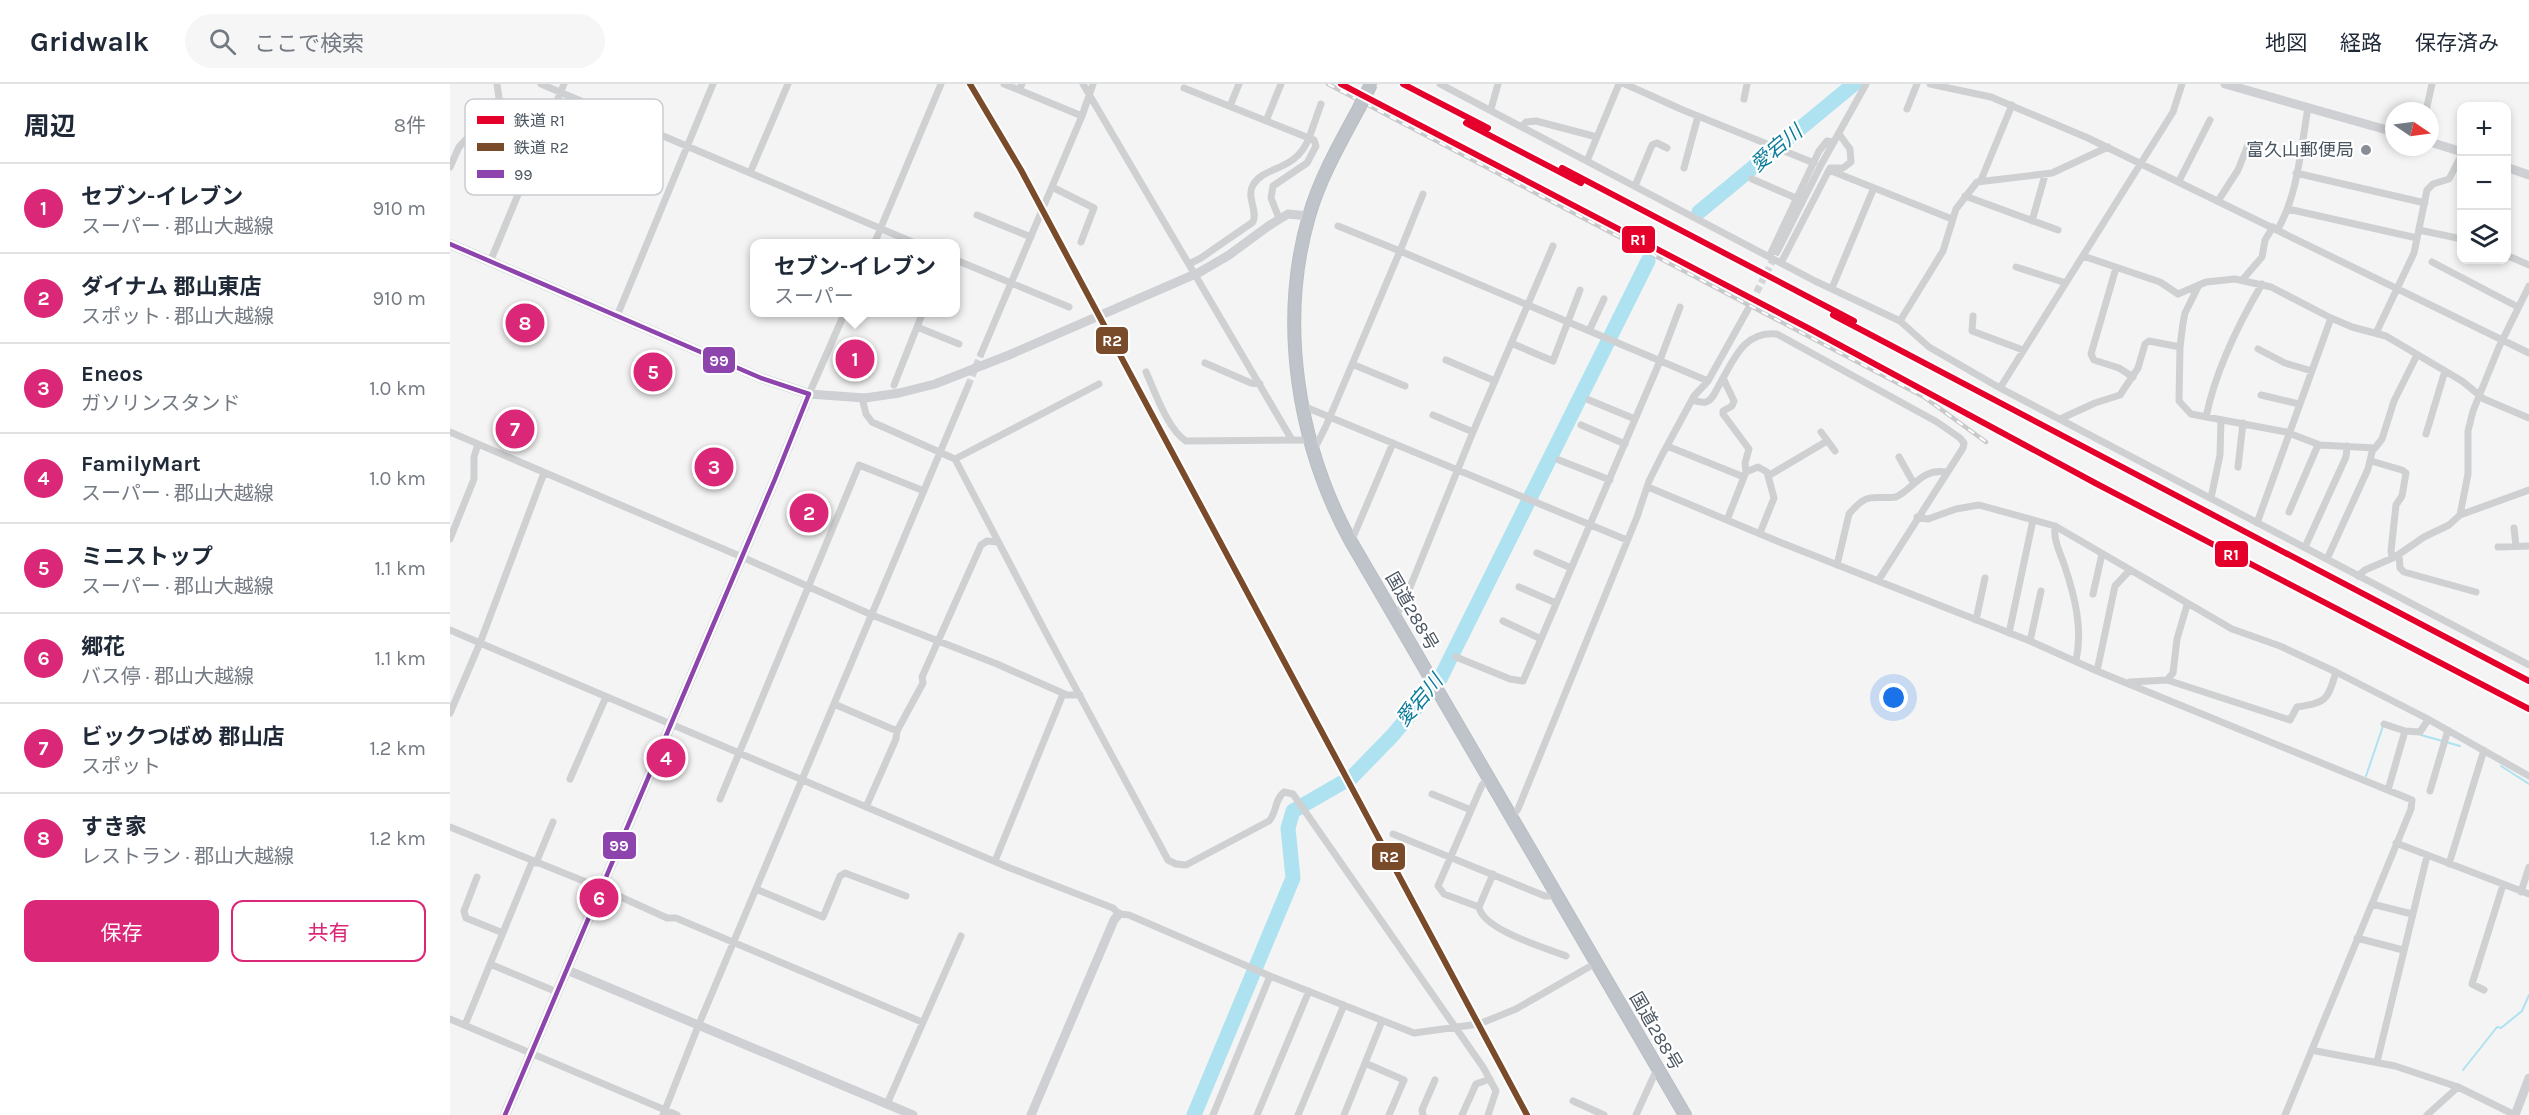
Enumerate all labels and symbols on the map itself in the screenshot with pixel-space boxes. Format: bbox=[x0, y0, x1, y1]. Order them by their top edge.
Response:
legend bbox=[465, 99, 663, 195]
north arrow bbox=[2385, 102, 2439, 156]
text: 鉄道 R1 bbox=[514, 111, 565, 130]
water label: 愛宕川 bbox=[1746, 119, 1808, 176]
text: 鉄道 R2 bbox=[514, 138, 569, 157]
place label: 富久山郵便局 bbox=[2246, 139, 2354, 161]
marker: 富久山郵便局 bbox=[2359, 143, 2373, 157]
text: 99 bbox=[514, 165, 533, 184]
line badge: R1 bbox=[1621, 225, 1656, 254]
text: R1 bbox=[1630, 230, 1646, 249]
pin: 8 bbox=[506, 300, 544, 346]
line badge: R2 bbox=[1095, 326, 1129, 355]
text: R2 bbox=[1102, 331, 1122, 350]
pin: 1 bbox=[836, 336, 874, 382]
line badge: 99 bbox=[702, 346, 736, 374]
pin: 5 bbox=[634, 350, 672, 394]
text: 99 bbox=[709, 351, 729, 370]
pin: 7 bbox=[496, 406, 534, 452]
pin: 3 bbox=[694, 444, 734, 490]
pin: 2 bbox=[790, 490, 828, 536]
line badge: R1 bbox=[2214, 540, 2249, 568]
text: R1 bbox=[2223, 545, 2239, 564]
street label: 国道288号 bbox=[1381, 568, 1443, 654]
water label: 愛宕川 bbox=[1391, 668, 1449, 731]
your location bbox=[1879, 683, 1908, 712]
pin: 4 bbox=[646, 736, 686, 780]
line badge: 99 bbox=[602, 831, 637, 860]
text: 99 bbox=[609, 836, 629, 855]
line badge: R2 bbox=[1371, 842, 1406, 871]
text: R2 bbox=[1379, 847, 1399, 866]
pin: 6 bbox=[580, 876, 618, 920]
street label: 国道288号 bbox=[1625, 988, 1687, 1074]

